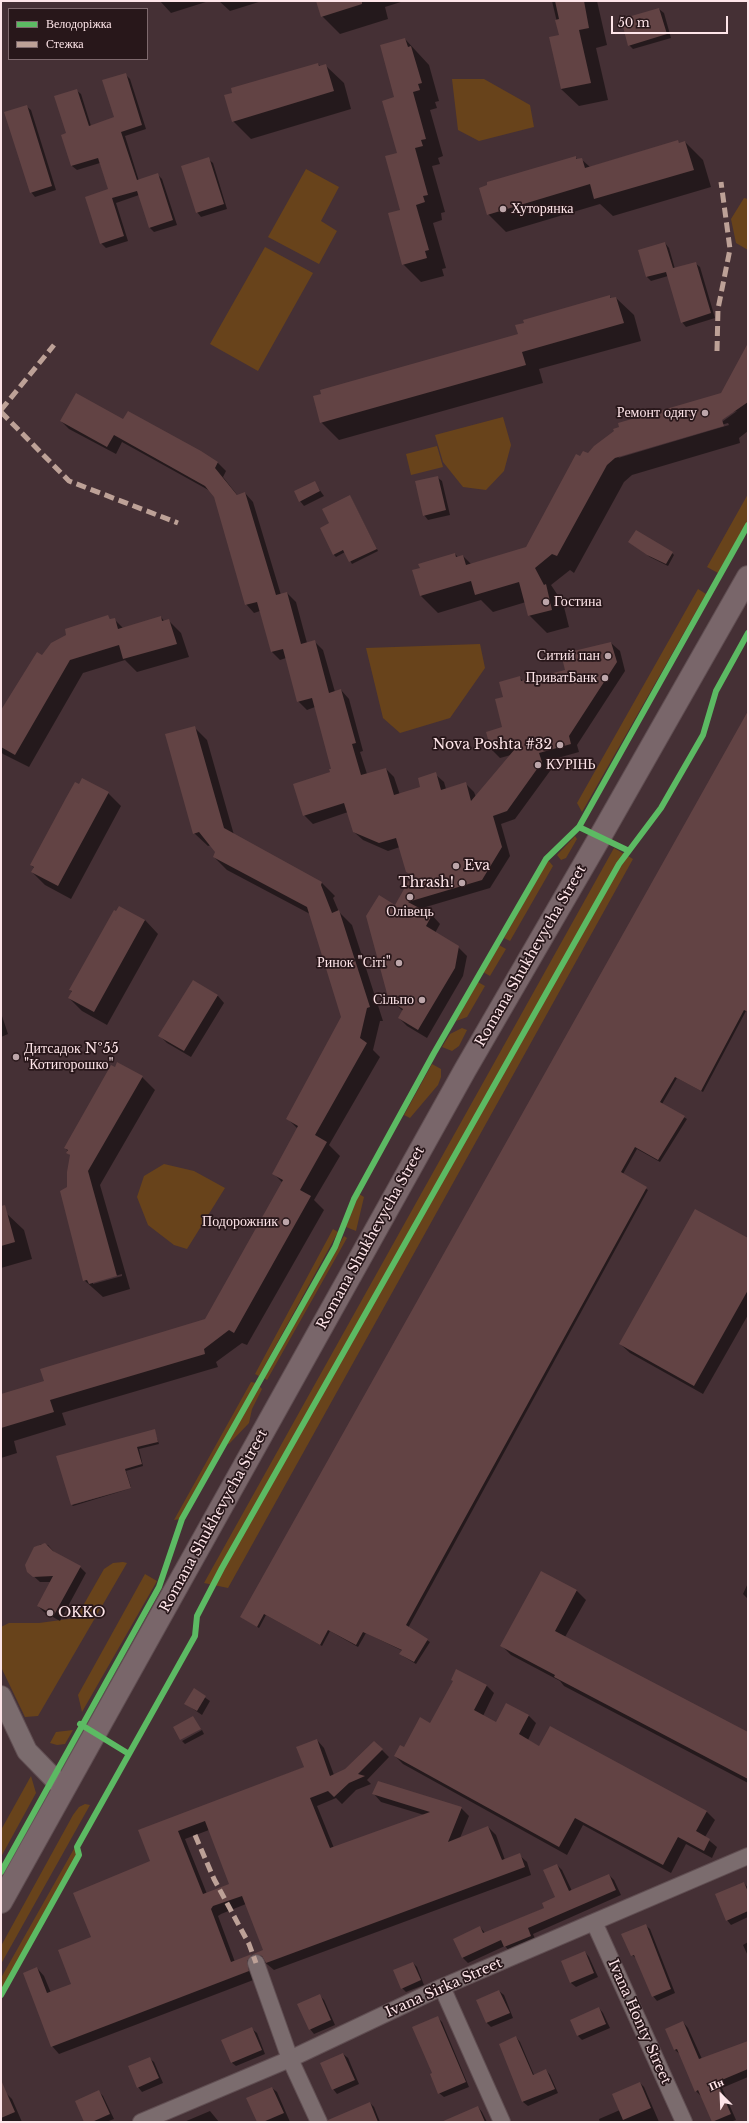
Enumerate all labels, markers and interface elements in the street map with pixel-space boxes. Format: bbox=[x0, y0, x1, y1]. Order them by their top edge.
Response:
legend bbox=[8, 8, 148, 60]
scale bar bbox=[613, 8, 730, 34]
text: 50 m bbox=[618, 15, 650, 30]
text: Велодоріжка bbox=[46, 16, 112, 31]
text: Стежка bbox=[46, 36, 84, 51]
place label: Хуторянка bbox=[511, 201, 574, 217]
marker: Хуторянка bbox=[498, 204, 508, 214]
place label: Ремонт одягу bbox=[617, 405, 697, 421]
marker: Ремонт одягу bbox=[700, 408, 710, 418]
place label: Гостина bbox=[554, 594, 602, 610]
marker: Гостина bbox=[541, 597, 551, 607]
place label: Ситий пан bbox=[537, 648, 600, 664]
marker: Ситий пан bbox=[603, 651, 613, 661]
place label: ПриватБанк bbox=[525, 670, 597, 686]
marker: ПриватБанк bbox=[600, 673, 610, 683]
place label: Nova Poshta #32 bbox=[433, 737, 552, 753]
marker: Nova Poshta #32 bbox=[555, 740, 565, 750]
place label: КУРІНЬ bbox=[546, 757, 596, 773]
marker: КУРІНЬ bbox=[533, 760, 543, 770]
place label: Eva bbox=[464, 858, 490, 874]
marker: Eva bbox=[451, 861, 461, 871]
street label: Romana Shukhevycha Street bbox=[472, 862, 590, 1050]
place label: Thrash! bbox=[398, 875, 454, 891]
marker: Thrash! bbox=[457, 878, 467, 888]
marker: Олівець bbox=[405, 892, 415, 902]
place label: Олівець bbox=[386, 904, 434, 920]
place label: Ринок "Сіті" bbox=[317, 955, 391, 971]
marker: Ринок "Сіті" bbox=[394, 958, 404, 968]
place label: Сільпо bbox=[373, 992, 414, 1008]
marker: Сільпо bbox=[417, 995, 427, 1005]
place label: Дитсадок №55 "Котигорошко" bbox=[24, 1041, 119, 1074]
marker: Дитсадок №55 "Котигорошко" bbox=[11, 1052, 21, 1062]
street label: Romana Shukhevycha Street bbox=[314, 1144, 428, 1332]
place label: Подорожник bbox=[202, 1214, 278, 1230]
marker: Подорожник bbox=[281, 1217, 291, 1227]
street label: Romana Shukhevycha Street bbox=[157, 1427, 271, 1615]
place label: OKKO bbox=[58, 1605, 106, 1621]
marker: OKKO bbox=[45, 1608, 55, 1618]
street label: Ivana Sirka Street bbox=[383, 1955, 505, 2021]
street label: Ivana Honty Street bbox=[604, 1957, 674, 2087]
north arrow bbox=[701, 2075, 741, 2115]
text: Пн bbox=[706, 2075, 726, 2093]

